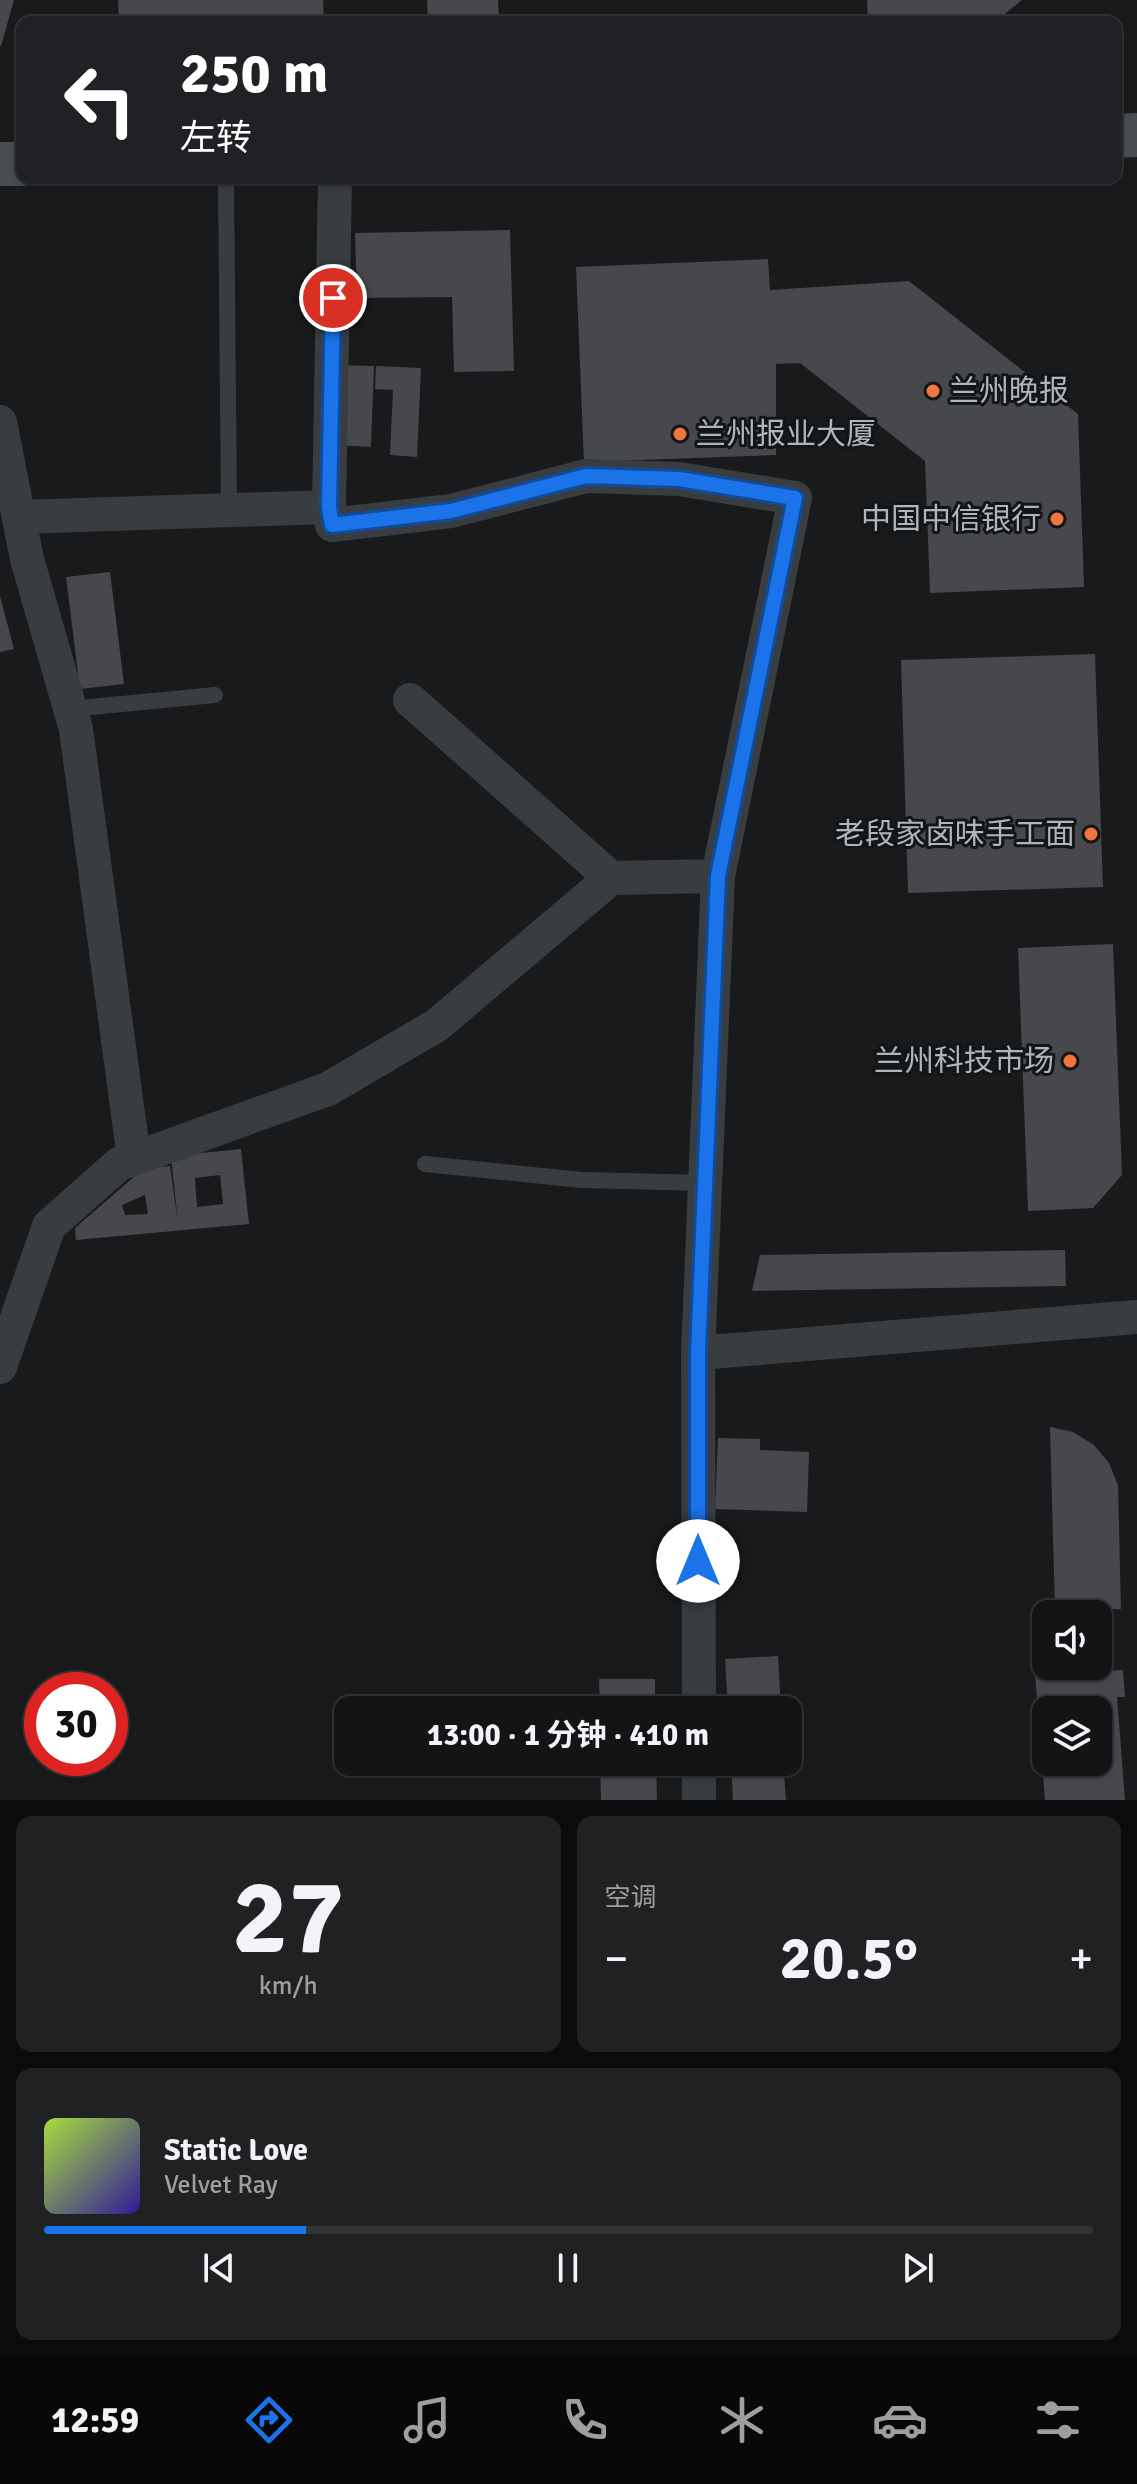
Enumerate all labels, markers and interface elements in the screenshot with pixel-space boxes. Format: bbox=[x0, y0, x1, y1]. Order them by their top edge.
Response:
text: 250 m bbox=[180, 39, 328, 108]
icon: left bbox=[48, 48, 152, 152]
text: 左转 bbox=[180, 116, 252, 161]
pin bbox=[299, 264, 367, 332]
icon: arrive bbox=[311, 276, 355, 320]
place label: 兰州晚报 bbox=[949, 373, 1069, 410]
marker: 兰州晚报 bbox=[924, 382, 942, 400]
place label: 兰州报业大厦 bbox=[696, 416, 876, 453]
marker: 兰州报业大厦 bbox=[671, 425, 689, 443]
place label: 中国中信银行 bbox=[861, 501, 1041, 538]
marker: 中国中信银行 bbox=[1048, 510, 1066, 528]
place label: 老段家卤味手工面 bbox=[835, 816, 1075, 853]
marker: 老段家卤味手工面 bbox=[1082, 825, 1100, 843]
place label: 兰州科技市场 bbox=[874, 1043, 1054, 1080]
marker: 兰州科技市场 bbox=[1061, 1052, 1079, 1070]
position arrow bbox=[656, 1519, 740, 1603]
map controls bbox=[1032, 1600, 1112, 1776]
button: sound bbox=[1032, 1600, 1112, 1680]
speed limit sign: 30 bbox=[24, 1672, 128, 1776]
button: layers bbox=[1032, 1696, 1112, 1776]
text: 13:00 · 1 分钟 · 410 m bbox=[427, 1717, 709, 1754]
text: 27 bbox=[232, 1854, 344, 1982]
text: 空调 bbox=[605, 1882, 657, 1914]
text: 20.5° bbox=[780, 1922, 918, 1996]
text: − bbox=[605, 1932, 628, 1986]
text: + bbox=[1069, 1932, 1093, 1986]
text: km/h bbox=[259, 1970, 318, 2002]
text: Static Love bbox=[164, 2132, 308, 2169]
text: Velvet Ray bbox=[164, 2169, 278, 2201]
icon: previous bbox=[197, 2246, 241, 2290]
icon: pause bbox=[546, 2246, 590, 2290]
icon: next bbox=[896, 2246, 940, 2290]
icon: directions bbox=[241, 2392, 297, 2448]
icon: music bbox=[399, 2392, 455, 2448]
icon: phone bbox=[557, 2392, 613, 2448]
icon: climate bbox=[714, 2392, 770, 2448]
icon: car bbox=[872, 2392, 928, 2448]
icon: filters bbox=[1030, 2392, 1086, 2448]
text: 12:59 bbox=[51, 2398, 139, 2443]

